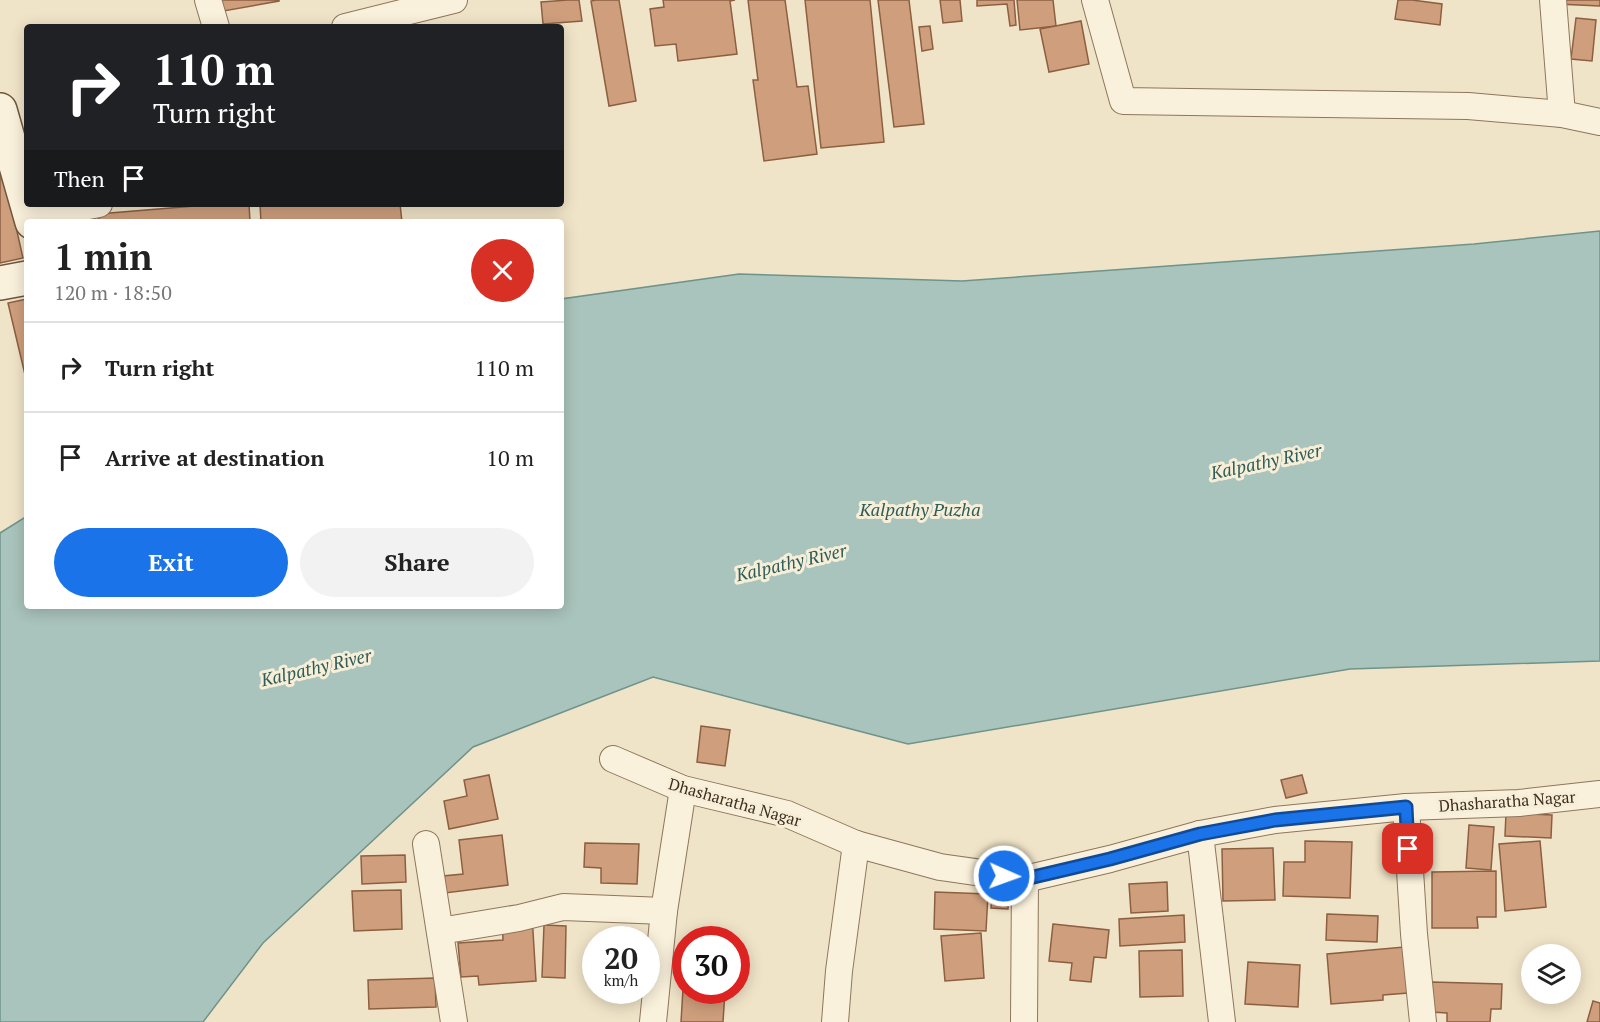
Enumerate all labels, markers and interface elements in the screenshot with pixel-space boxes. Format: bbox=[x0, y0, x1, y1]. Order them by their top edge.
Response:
text: 110 m bbox=[153, 41, 274, 97]
icon: right bbox=[54, 48, 132, 126]
text: Turn right bbox=[153, 95, 276, 131]
icon: arrive bbox=[117, 162, 150, 195]
text: Then bbox=[54, 164, 105, 193]
text: 1 min bbox=[54, 233, 152, 280]
button: close bbox=[471, 239, 534, 302]
text: 120 m · 18:50 bbox=[54, 279, 172, 306]
icon: right bbox=[54, 351, 87, 384]
text: Turn right bbox=[105, 353, 214, 382]
text: 110 m bbox=[474, 353, 534, 382]
water label: Kalpathy River bbox=[1207, 437, 1325, 485]
icon: arrive bbox=[54, 441, 87, 474]
text: Arrive at destination bbox=[105, 443, 324, 472]
text: 10 m bbox=[486, 443, 534, 472]
water label: Kalpathy Puzha bbox=[858, 497, 981, 521]
button: Exit bbox=[54, 528, 288, 597]
button: Share bbox=[300, 528, 534, 597]
water label: Kalpathy River bbox=[732, 537, 850, 587]
water label: Kalpathy River bbox=[257, 642, 375, 692]
street label: Dhasharatha Nagar bbox=[666, 773, 805, 832]
street label: Dhasharatha Nagar bbox=[1438, 785, 1577, 817]
pin bbox=[1382, 823, 1433, 874]
icon: arrive bbox=[1391, 832, 1424, 865]
position arrow bbox=[972, 844, 1036, 908]
speed limit sign: 30 bbox=[672, 926, 750, 1004]
text: 20 bbox=[604, 938, 638, 978]
map controls bbox=[1521, 944, 1581, 1004]
button: layers bbox=[1521, 944, 1581, 1004]
text: km/h bbox=[604, 970, 638, 990]

